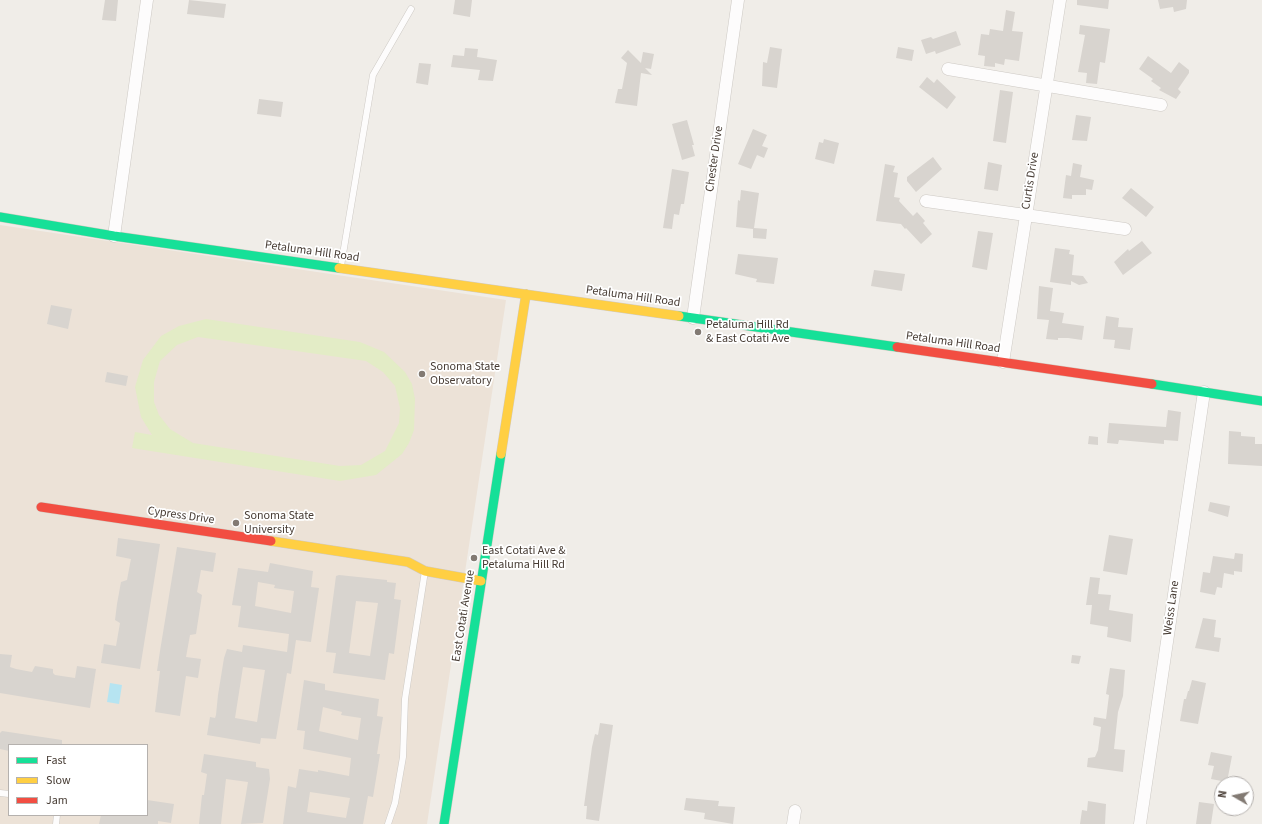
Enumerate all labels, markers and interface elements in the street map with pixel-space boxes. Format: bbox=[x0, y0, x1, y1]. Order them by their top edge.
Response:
street label: Chester Drive bbox=[703, 125, 727, 193]
street label: Curtis Drive bbox=[1019, 151, 1043, 211]
street label: Petaluma Hill Road bbox=[264, 238, 360, 266]
street label: Petaluma Hill Road bbox=[585, 283, 681, 311]
place label: Petaluma Hill Rd & East Cotati Ave bbox=[706, 318, 790, 346]
marker: Petaluma Hill Rd & East Cotati Ave bbox=[693, 327, 703, 337]
street label: Petaluma Hill Road bbox=[905, 329, 1001, 357]
place label: Sonoma State Observatory bbox=[430, 360, 500, 388]
marker: Sonoma State Observatory bbox=[417, 369, 427, 379]
street label: Cypress Drive bbox=[147, 504, 215, 528]
place label: Sonoma State University bbox=[244, 509, 314, 537]
marker: Sonoma State University bbox=[231, 518, 241, 528]
place label: East Cotati Ave & Petaluma Hill Rd bbox=[482, 544, 566, 572]
marker: East Cotati Ave & Petaluma Hill Rd bbox=[469, 553, 479, 563]
street label: East Cotati Avenue bbox=[450, 569, 478, 663]
street label: Weiss Lane bbox=[1161, 580, 1183, 636]
legend bbox=[8, 744, 148, 816]
text: Fast bbox=[46, 752, 66, 769]
text: Slow bbox=[46, 772, 71, 789]
north arrow bbox=[1214, 776, 1254, 816]
text: N bbox=[1215, 789, 1231, 799]
text: Jam bbox=[46, 792, 68, 809]

